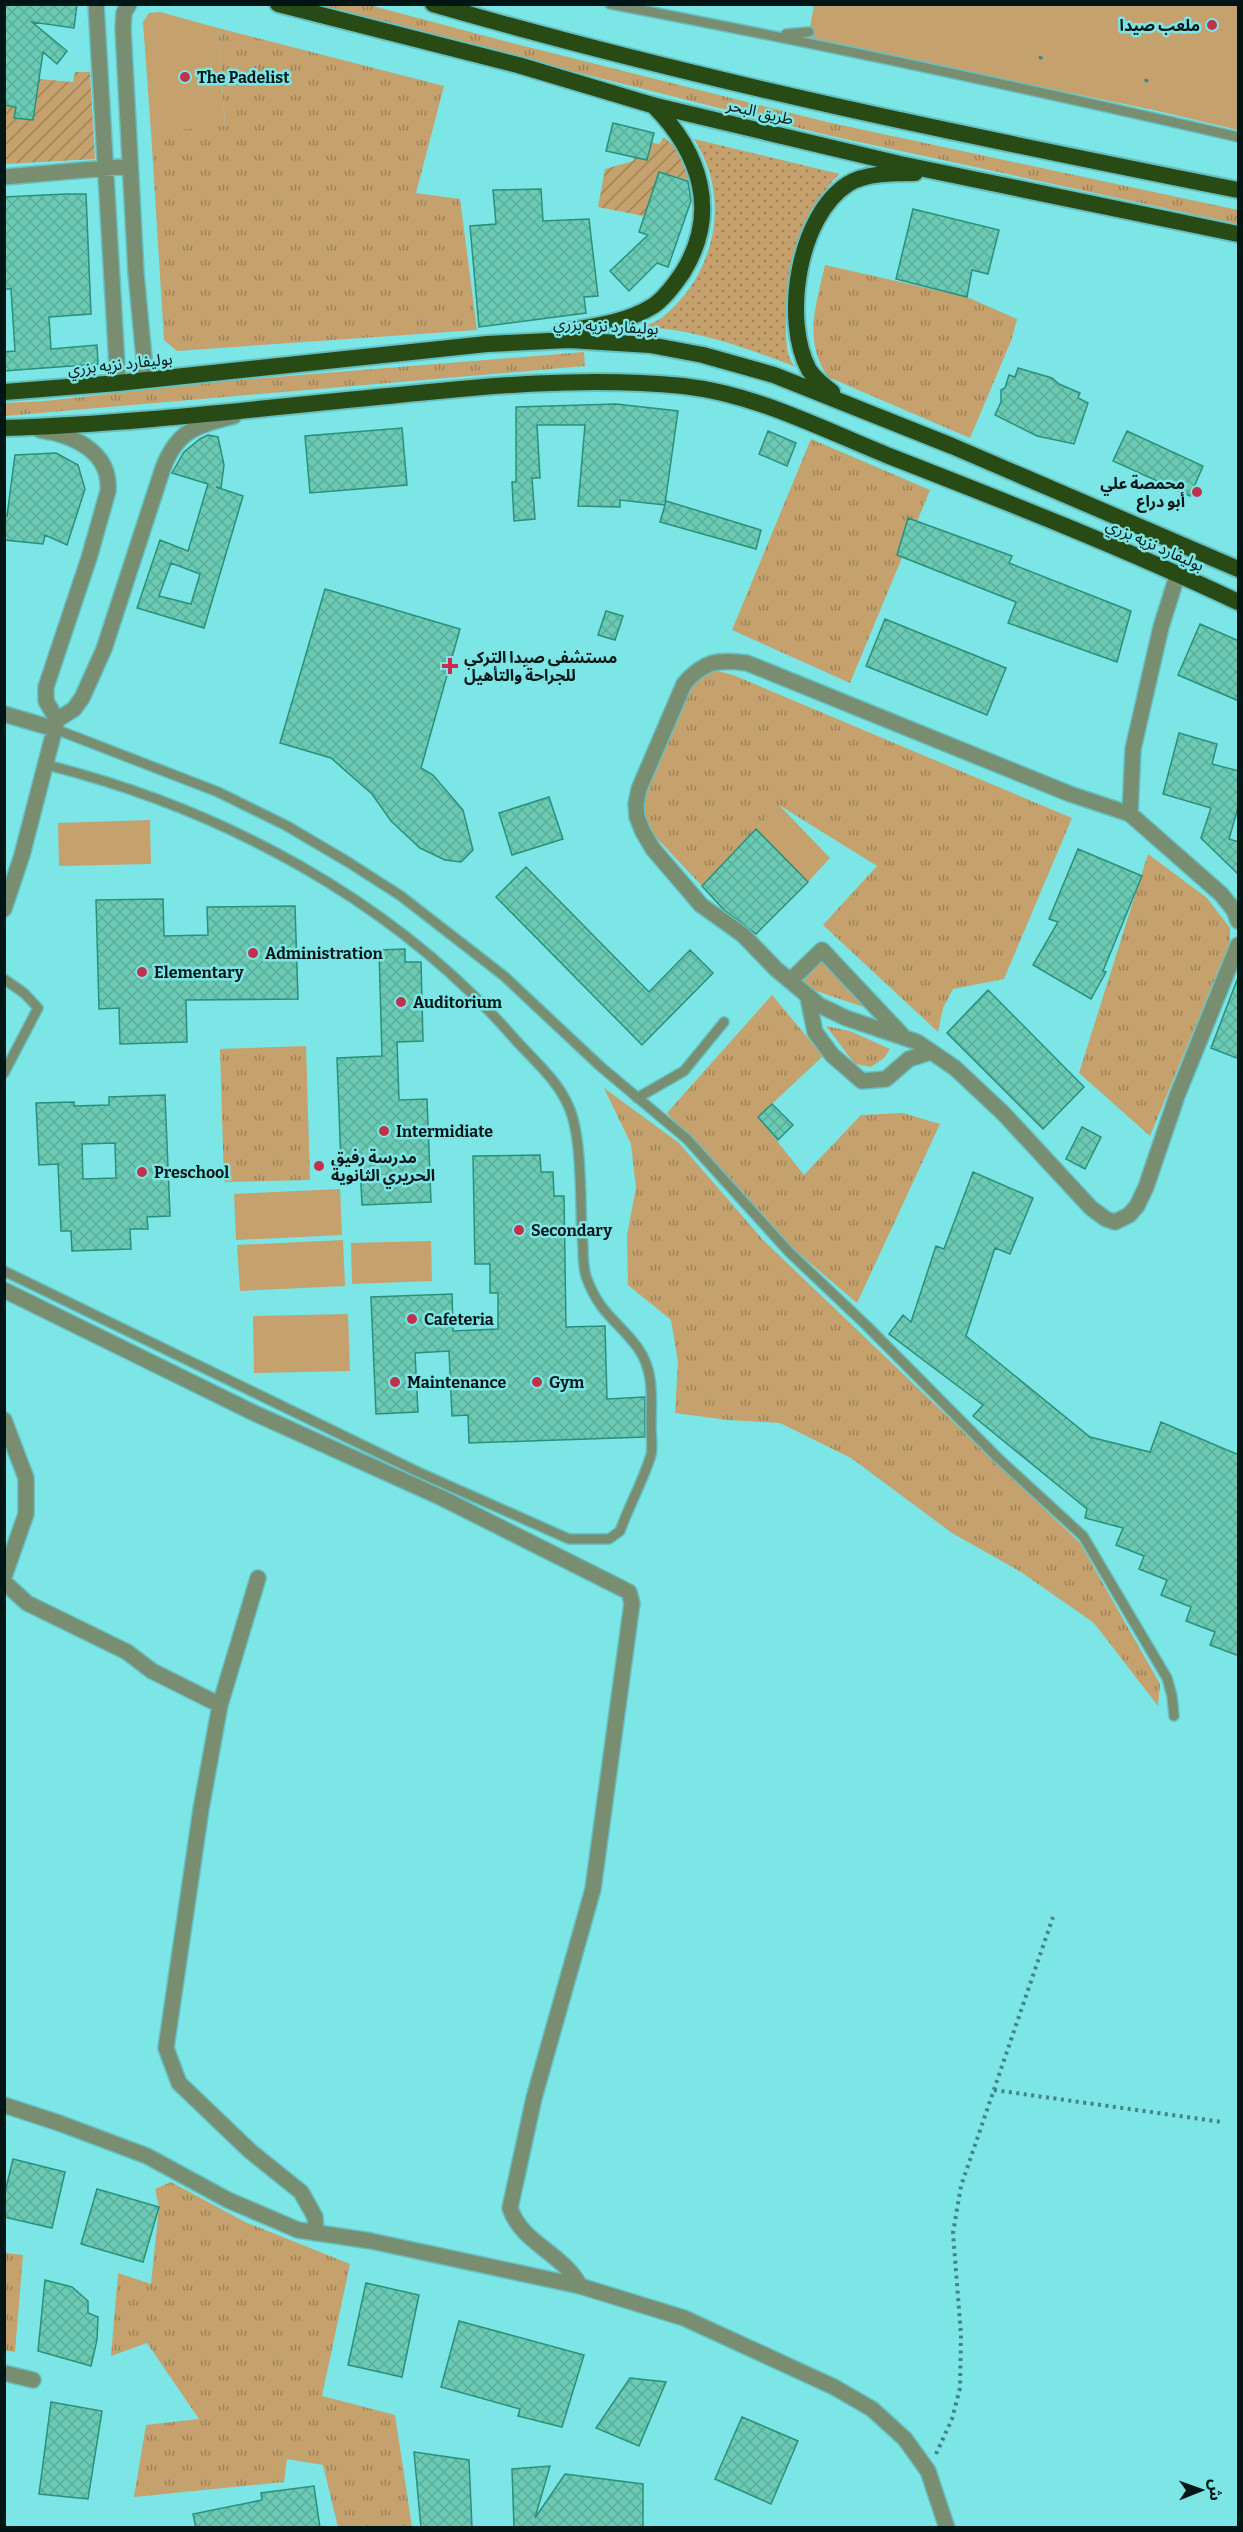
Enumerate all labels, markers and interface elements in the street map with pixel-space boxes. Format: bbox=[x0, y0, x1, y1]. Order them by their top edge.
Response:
place label: ملعب صيدا bbox=[1120, 16, 1200, 35]
marker: ملعب صيدا bbox=[1205, 18, 1219, 32]
place label: The Padelist bbox=[197, 68, 290, 87]
marker: The Padelist bbox=[178, 70, 192, 84]
street label: طريق البحر bbox=[724, 95, 795, 130]
street label: بوليفارد نزيه بزري bbox=[553, 314, 659, 341]
street label: بوليفارد نزيه بزري bbox=[67, 349, 174, 382]
place label: محمصة علي أبو دراع bbox=[1100, 474, 1185, 513]
marker: محمصة علي أبو دراع bbox=[1190, 485, 1204, 499]
street label: بوليفارد نزيه بزري bbox=[1102, 515, 1207, 578]
place label: مستشفى صيدا التركي للجراحة والتأهيل bbox=[464, 648, 617, 685]
marker: مستشفى صيدا التركي للجراحة والتأهيل bbox=[441, 657, 459, 675]
place label: Administration bbox=[265, 944, 383, 963]
marker: Administration bbox=[246, 946, 260, 960]
place label: Elementary bbox=[154, 963, 244, 982]
marker: Elementary bbox=[135, 965, 149, 979]
place label: Auditorium bbox=[413, 993, 503, 1012]
marker: Auditorium bbox=[394, 995, 408, 1009]
place label: Intermidiate bbox=[396, 1122, 493, 1141]
marker: Intermidiate bbox=[377, 1124, 391, 1138]
place label: مدرسة رفيق الحريري الثانوية bbox=[331, 1148, 435, 1188]
marker: مدرسة رفيق الحريري الثانوية bbox=[312, 1159, 326, 1173]
place label: Preschool bbox=[154, 1163, 229, 1182]
marker: Preschool bbox=[135, 1165, 149, 1179]
place label: Secondary bbox=[531, 1221, 612, 1240]
marker: Secondary bbox=[512, 1223, 526, 1237]
place label: Cafeteria bbox=[424, 1310, 494, 1329]
marker: Cafeteria bbox=[405, 1312, 419, 1326]
place label: Maintenance bbox=[407, 1373, 507, 1392]
place label: Gym bbox=[549, 1373, 585, 1392]
marker: Maintenance bbox=[388, 1375, 402, 1389]
marker: Gym bbox=[530, 1375, 544, 1389]
north arrow bbox=[1171, 2460, 1231, 2520]
text: ش bbox=[1206, 2479, 1225, 2501]

